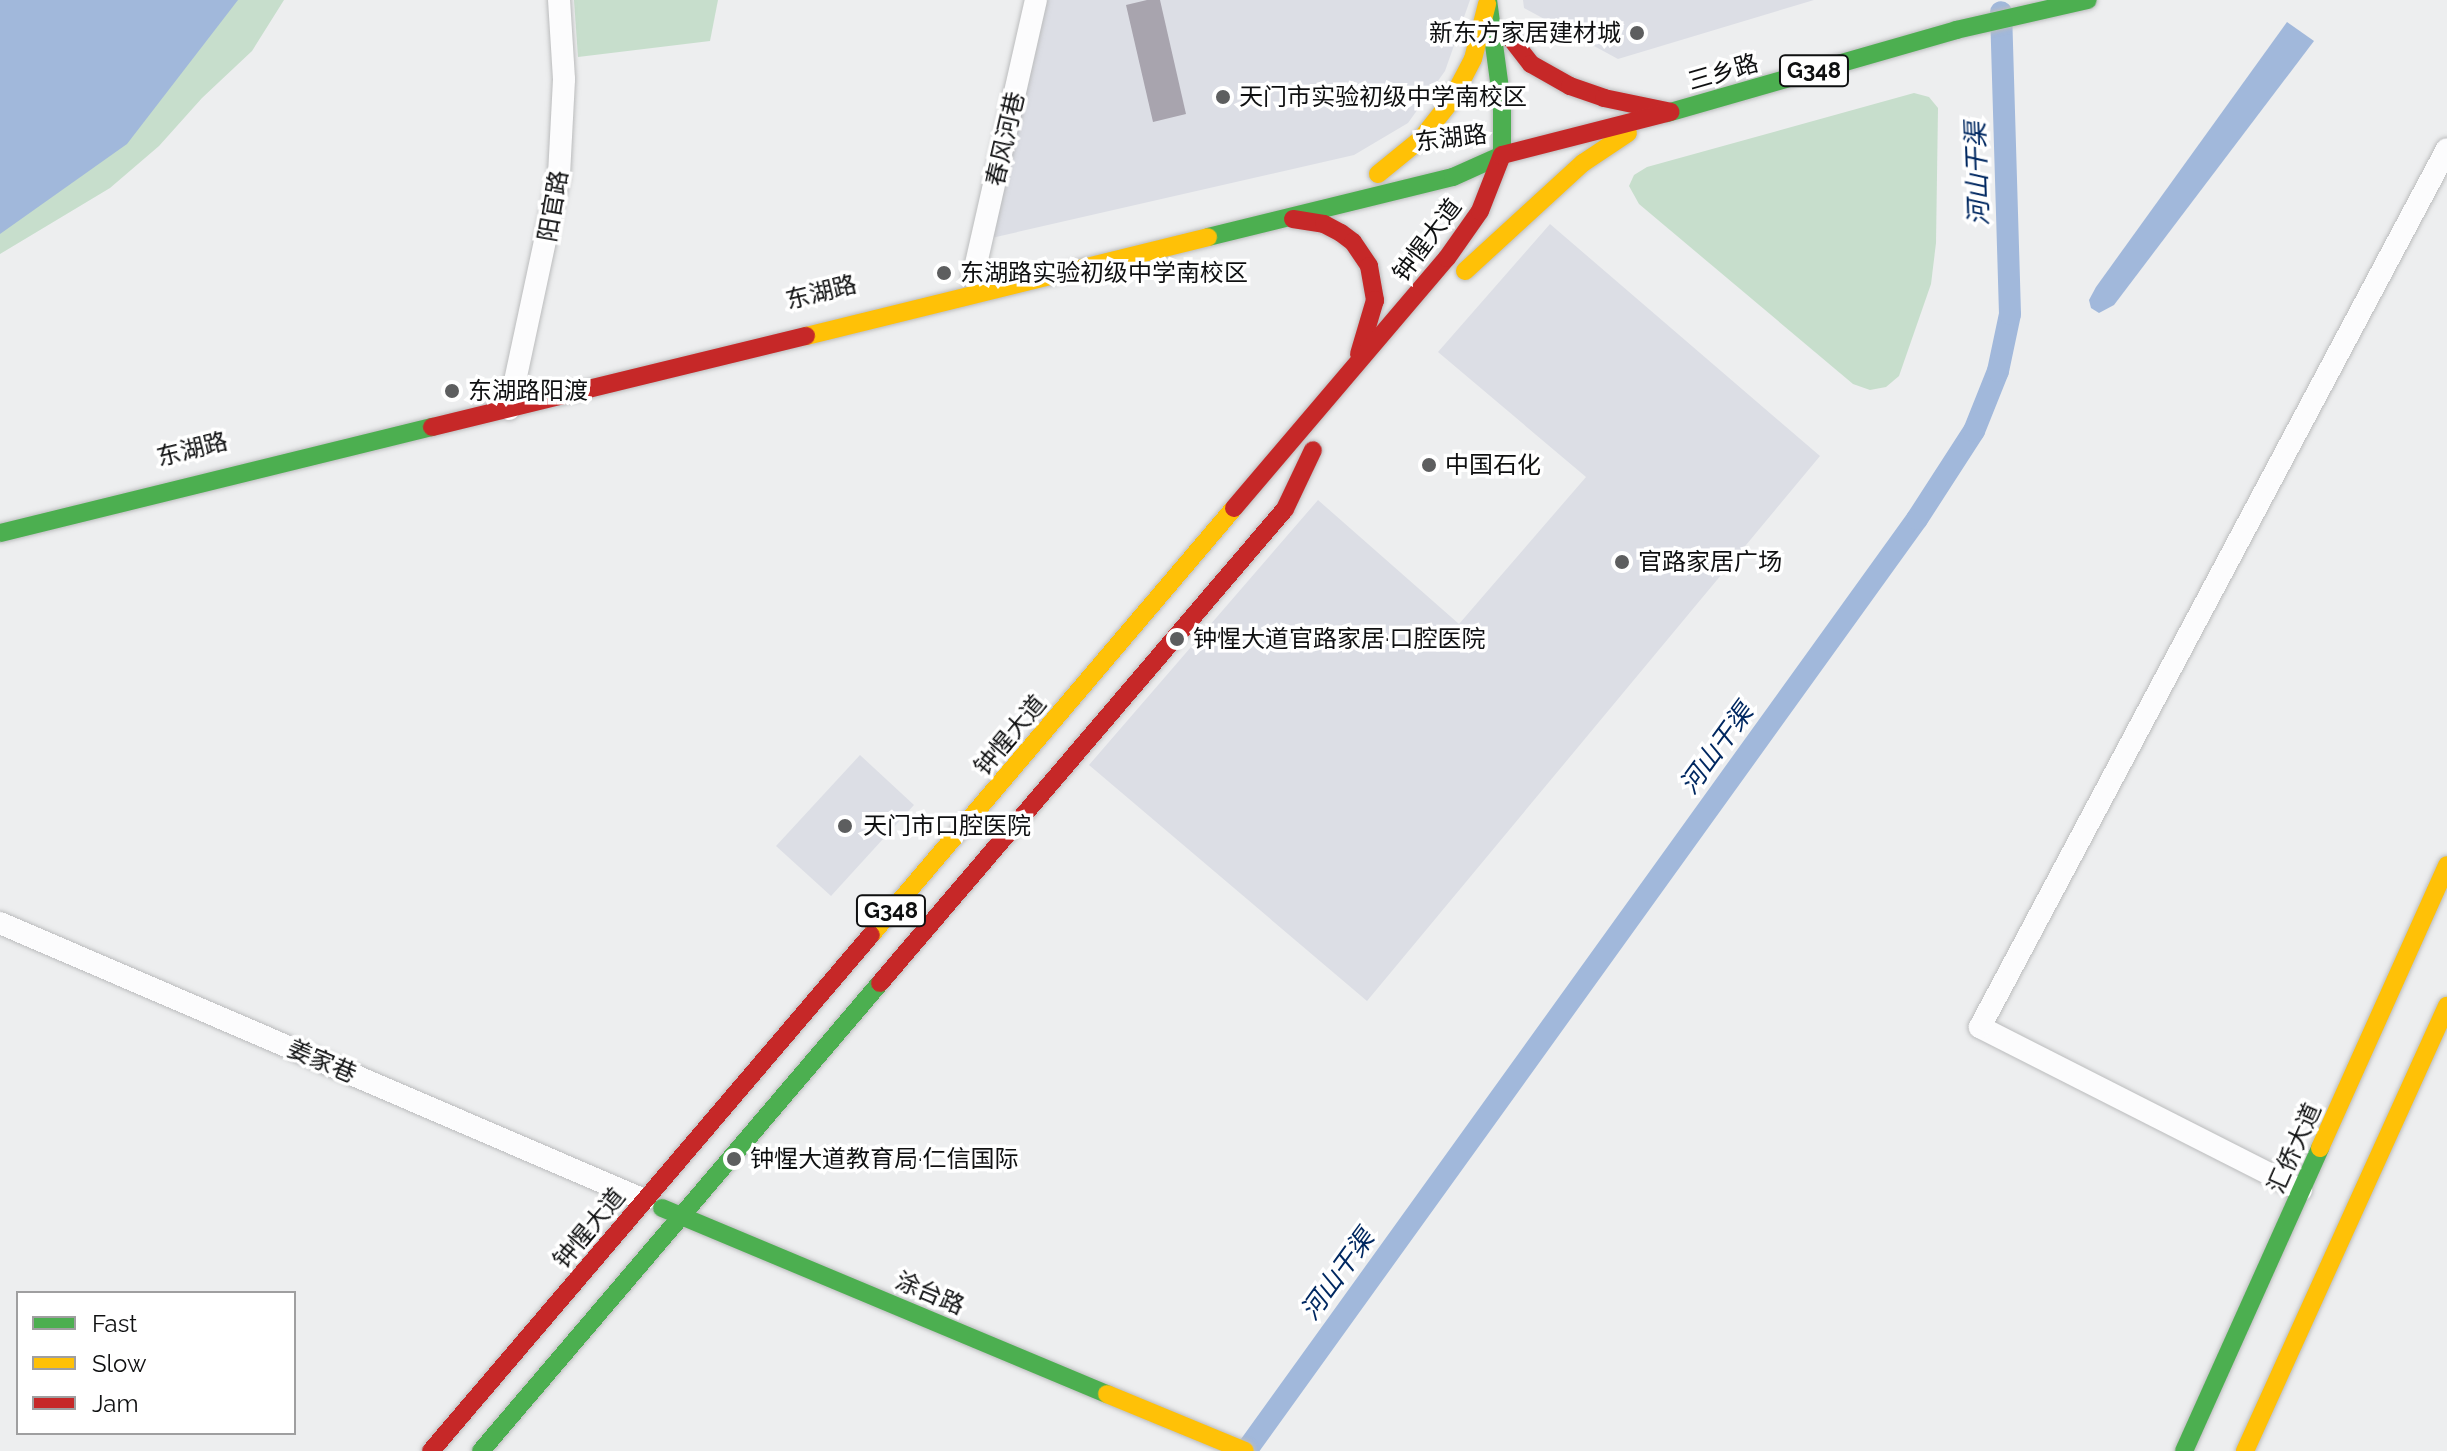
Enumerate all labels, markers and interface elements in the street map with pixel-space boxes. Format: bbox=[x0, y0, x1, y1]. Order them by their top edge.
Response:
place label: 新东方家居建材城 bbox=[1429, 19, 1621, 47]
marker: 新东方家居建材城 bbox=[1628, 24, 1646, 42]
street label: 三乡路 bbox=[1684, 48, 1762, 96]
road number: G348 bbox=[1778, 53, 1850, 89]
place label: 天门市实验初级中学南校区 bbox=[1239, 83, 1527, 111]
marker: 天门市实验初级中学南校区 bbox=[1214, 88, 1232, 106]
street label: 春风河巷 bbox=[980, 89, 1030, 189]
street label: 东湖路 bbox=[1414, 119, 1488, 157]
water label: 河山干渠 bbox=[1961, 121, 1995, 227]
street label: 阳官路 bbox=[533, 168, 573, 244]
street label: 钟惺大道 bbox=[1387, 193, 1467, 287]
place label: 东湖路实验初级中学南校区 bbox=[960, 259, 1248, 287]
marker: 东湖路实验初级中学南校区 bbox=[935, 264, 953, 282]
street label: 东湖路 bbox=[783, 269, 859, 315]
place label: 东湖路阳渡 bbox=[468, 377, 588, 405]
marker: 东湖路阳渡 bbox=[443, 382, 461, 400]
street label: 东湖路 bbox=[154, 426, 230, 472]
place label: 中国石化 bbox=[1445, 451, 1541, 479]
marker: 中国石化 bbox=[1420, 456, 1438, 474]
place label: 官路家居广场 bbox=[1638, 548, 1782, 576]
marker: 官路家居广场 bbox=[1613, 553, 1631, 571]
place label: 钟惺大道官路家居·口腔医院 bbox=[1193, 625, 1486, 653]
marker: 钟惺大道官路家居·口腔医院 bbox=[1168, 630, 1186, 648]
street label: 钟惺大道 bbox=[968, 689, 1052, 781]
water label: 河山干渠 bbox=[1674, 698, 1760, 800]
place label: 天门市口腔医院 bbox=[863, 812, 1031, 840]
marker: 天门市口腔医院 bbox=[834, 815, 856, 837]
road number: G348 bbox=[855, 893, 927, 929]
street label: 姜家巷 bbox=[283, 1034, 361, 1088]
street label: 汇侨大道 bbox=[2261, 1098, 2327, 1198]
place label: 钟惺大道教育局·仁信国际 bbox=[750, 1145, 1019, 1173]
marker: 钟惺大道教育局·仁信国际 bbox=[725, 1150, 743, 1168]
street label: 钟惺大道 bbox=[547, 1182, 631, 1274]
water label: 河山干渠 bbox=[1295, 1224, 1381, 1326]
street label: 涂台路 bbox=[891, 1266, 969, 1320]
legend bbox=[16, 1291, 296, 1435]
text: Fast bbox=[92, 1309, 137, 1338]
text: Slow bbox=[92, 1349, 146, 1378]
text: Jam bbox=[92, 1389, 138, 1418]

